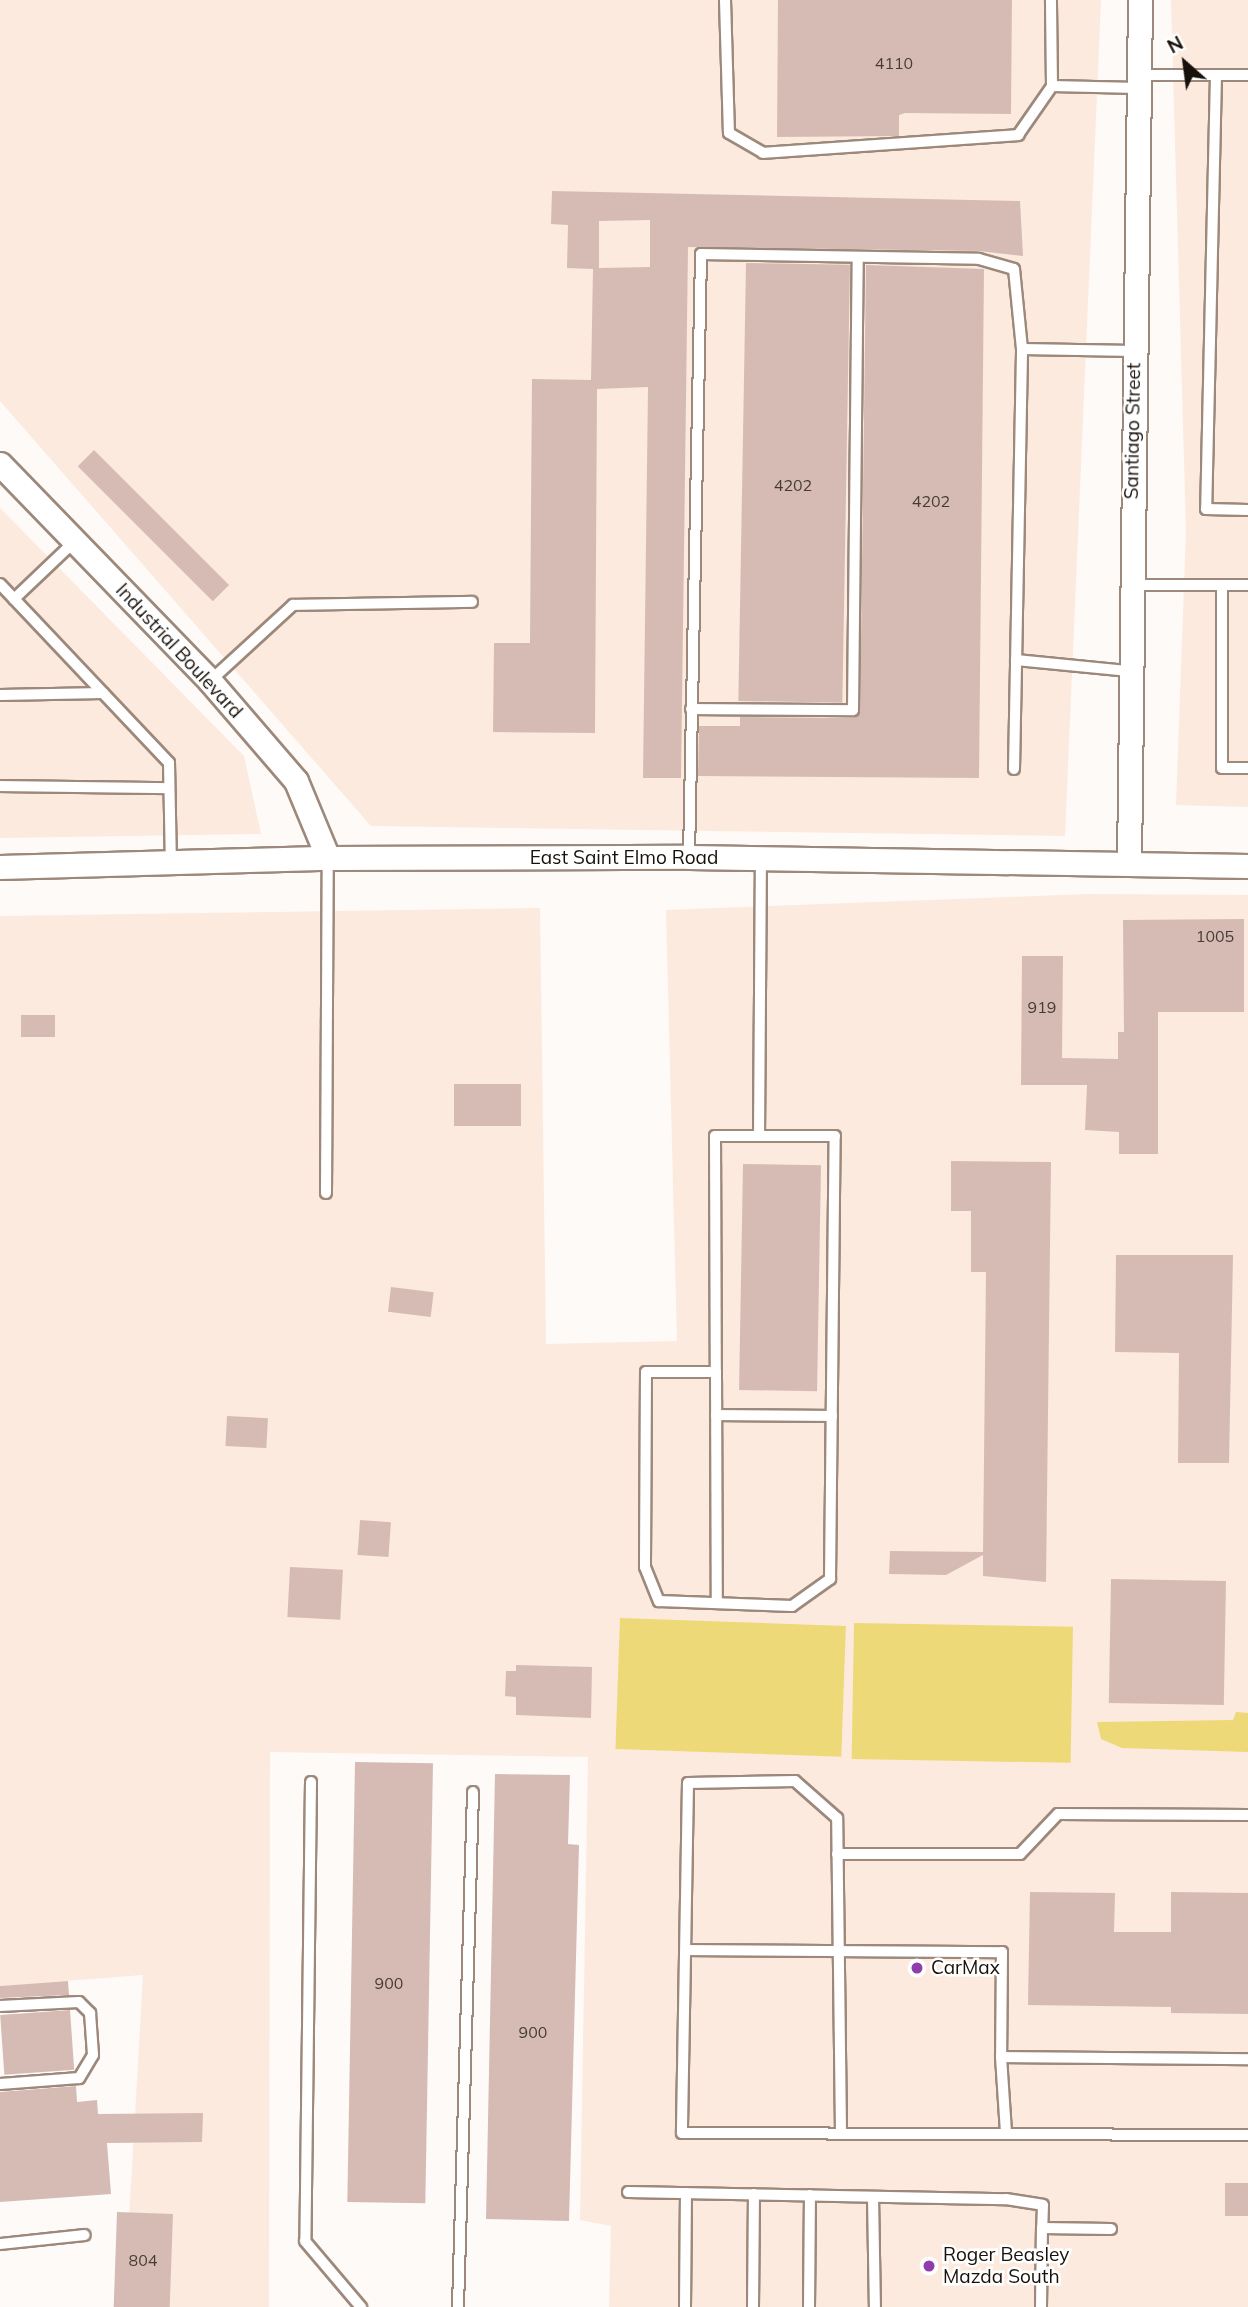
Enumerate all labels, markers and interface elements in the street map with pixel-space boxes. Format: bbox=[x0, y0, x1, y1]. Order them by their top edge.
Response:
north arrow bbox=[1150, 28, 1220, 98]
text: N bbox=[1163, 30, 1187, 58]
house number: 4110 bbox=[875, 53, 913, 73]
street label: Santiago Street bbox=[1120, 362, 1146, 500]
house number: 4202 bbox=[774, 475, 812, 495]
house number: 4202 bbox=[912, 491, 950, 511]
street label: Industrial Boulevard bbox=[111, 579, 247, 723]
street label: East Saint Elmo Road bbox=[530, 847, 718, 869]
house number: 1005 bbox=[1196, 926, 1234, 946]
house number: 919 bbox=[1028, 997, 1056, 1017]
place label: CarMax bbox=[931, 1957, 1000, 1979]
marker: CarMax bbox=[909, 1960, 925, 1976]
house number: 900 bbox=[375, 1973, 403, 1993]
house number: 900 bbox=[519, 2022, 547, 2042]
place label: Roger Beasley Mazda South bbox=[943, 2244, 1069, 2288]
house number: 804 bbox=[129, 2250, 157, 2270]
marker: Roger Beasley Mazda South bbox=[921, 2258, 937, 2274]

